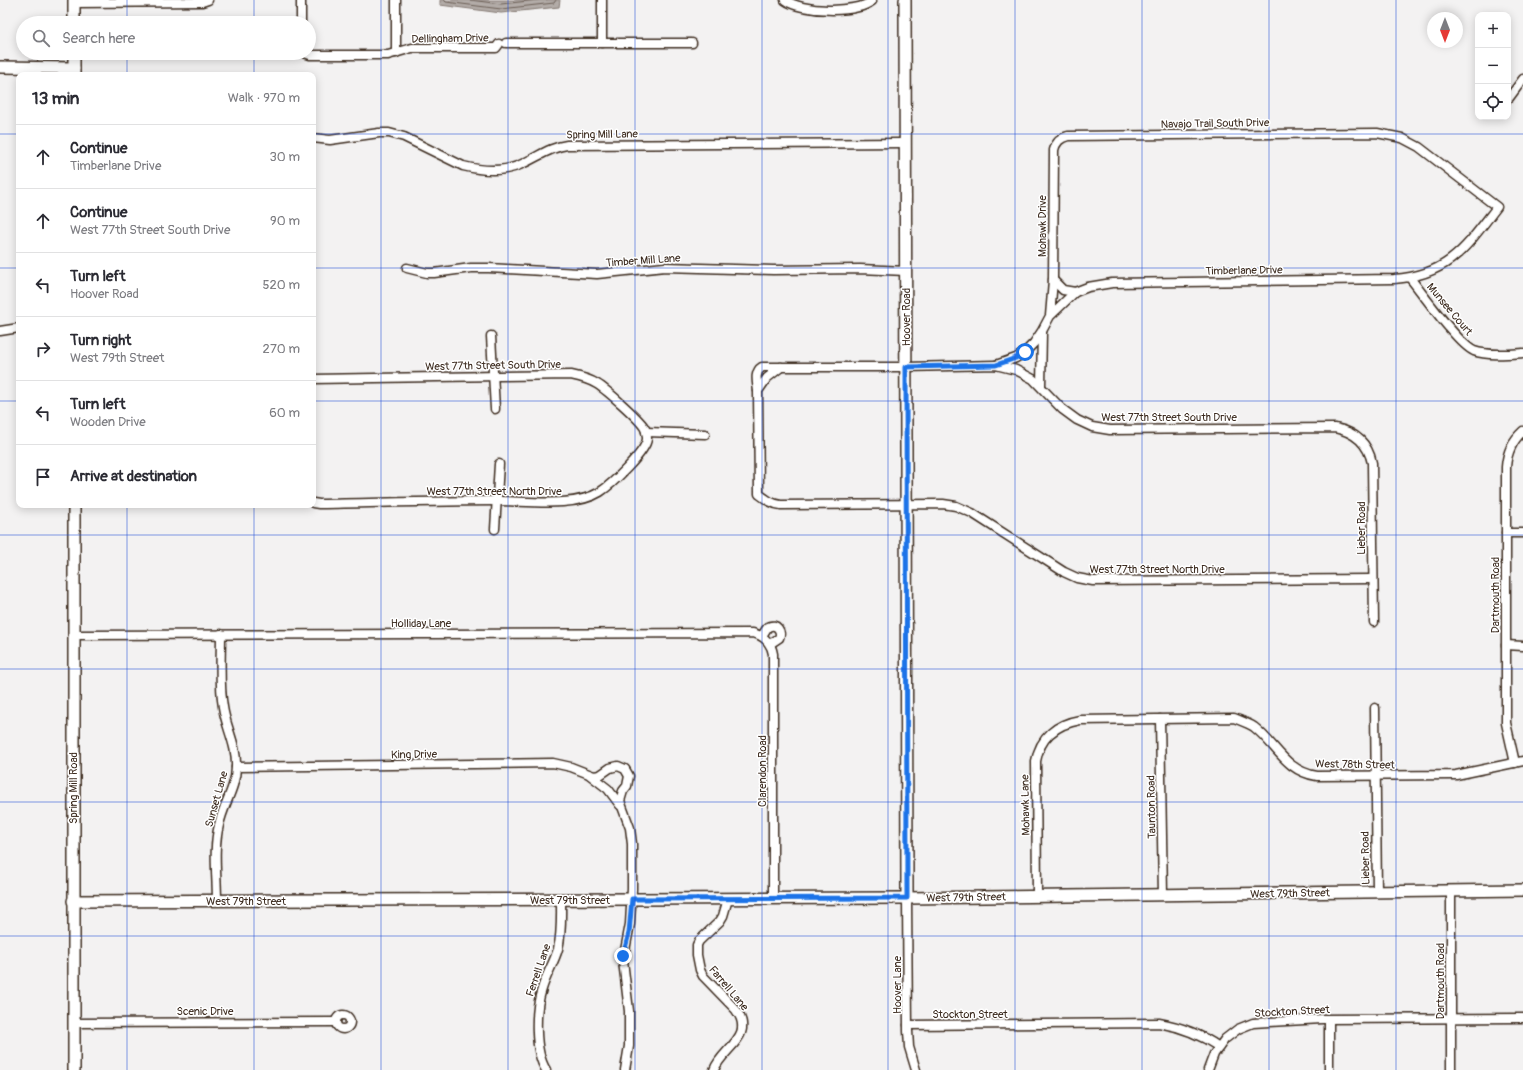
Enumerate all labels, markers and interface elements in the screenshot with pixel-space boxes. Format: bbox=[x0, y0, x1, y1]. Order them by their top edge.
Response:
north arrow bbox=[1427, 12, 1463, 48]
map controls bbox=[1475, 12, 1511, 120]
button: + bbox=[1475, 12, 1511, 48]
search box bbox=[16, 16, 316, 60]
icon: search bbox=[30, 27, 52, 49]
text: Search here bbox=[62, 29, 135, 48]
street label: Dellingham Drive bbox=[411, 31, 489, 46]
button: − bbox=[1475, 48, 1511, 84]
button: locate bbox=[1475, 84, 1511, 120]
text: 13 min bbox=[32, 88, 79, 109]
text: Walk · 970 m bbox=[228, 90, 300, 106]
street label: Navajo Trail South Drive bbox=[1161, 116, 1270, 131]
street label: Spring Mill Lane bbox=[566, 127, 639, 142]
text: Continue bbox=[70, 139, 128, 158]
icon: ahead bbox=[32, 146, 54, 168]
text: 30 m bbox=[270, 149, 300, 165]
text: Timberlane Drive bbox=[70, 158, 161, 174]
street label: Mohawk Drive bbox=[1036, 194, 1049, 257]
text: Continue bbox=[70, 203, 128, 222]
icon: ahead bbox=[32, 210, 54, 232]
text: 90 m bbox=[270, 213, 300, 229]
text: West 77th Street South Drive bbox=[70, 222, 230, 238]
street label: Timber Mill Lane bbox=[605, 251, 681, 270]
street label: Timberlane Drive bbox=[1205, 263, 1283, 278]
text: Turn left bbox=[70, 267, 126, 286]
icon: left bbox=[32, 274, 54, 296]
text: 520 m bbox=[262, 277, 300, 293]
street label: Munsee Court bbox=[1424, 281, 1476, 339]
text: Hoover Road bbox=[70, 286, 139, 302]
street label: Hoover Road bbox=[900, 288, 913, 346]
text: Turn right bbox=[70, 331, 131, 350]
icon: right bbox=[32, 338, 54, 360]
text: 270 m bbox=[263, 341, 300, 357]
route start bbox=[1016, 343, 1034, 361]
text: West 79th Street bbox=[70, 350, 164, 366]
street label: West 77th Street South Drive bbox=[425, 358, 562, 373]
text: Turn left bbox=[70, 395, 126, 414]
icon: left bbox=[32, 402, 54, 424]
text: 60 m bbox=[269, 405, 300, 421]
street label: West 77th Street South Drive bbox=[1101, 411, 1237, 424]
text: Wooden Drive bbox=[70, 414, 146, 430]
icon: arrive bbox=[32, 466, 54, 488]
text: Arrive at destination bbox=[70, 467, 197, 486]
street label: West 77th Street North Drive bbox=[426, 485, 562, 498]
street label: Lieber Road bbox=[1355, 501, 1368, 555]
street label: Dartmouth Road bbox=[1489, 557, 1502, 633]
street label: West 77th Street North Drive bbox=[1089, 563, 1225, 576]
street label: Holliday Lane bbox=[391, 617, 452, 630]
street label: Clarendon Road bbox=[756, 735, 769, 807]
street label: King Drive bbox=[391, 748, 438, 761]
street label: Spring Mill Road bbox=[67, 752, 80, 824]
street label: West 78th Street bbox=[1315, 757, 1396, 772]
street label: Sunset Lane bbox=[202, 769, 231, 829]
street label: Mohawk Lane bbox=[1018, 774, 1033, 836]
street label: Taunton Road bbox=[1144, 775, 1159, 839]
street label: Lieber Road bbox=[1359, 831, 1372, 885]
street label: West 79th Street bbox=[1250, 886, 1331, 901]
street label: West 79th Street bbox=[926, 890, 1007, 905]
street label: West 79th Street bbox=[530, 894, 610, 907]
street label: West 79th Street bbox=[206, 895, 286, 908]
street label: Ferrell Lane bbox=[523, 941, 554, 998]
street label: Dartmouth Road bbox=[1434, 943, 1447, 1019]
route end bbox=[614, 947, 632, 965]
street label: Hoover Lane bbox=[891, 955, 904, 1014]
street label: Farrell Lane bbox=[706, 963, 751, 1014]
street label: Stockton Street bbox=[1254, 1003, 1331, 1020]
street label: Scenic Drive bbox=[177, 1005, 234, 1018]
street label: Stockton Street bbox=[932, 1008, 1008, 1021]

